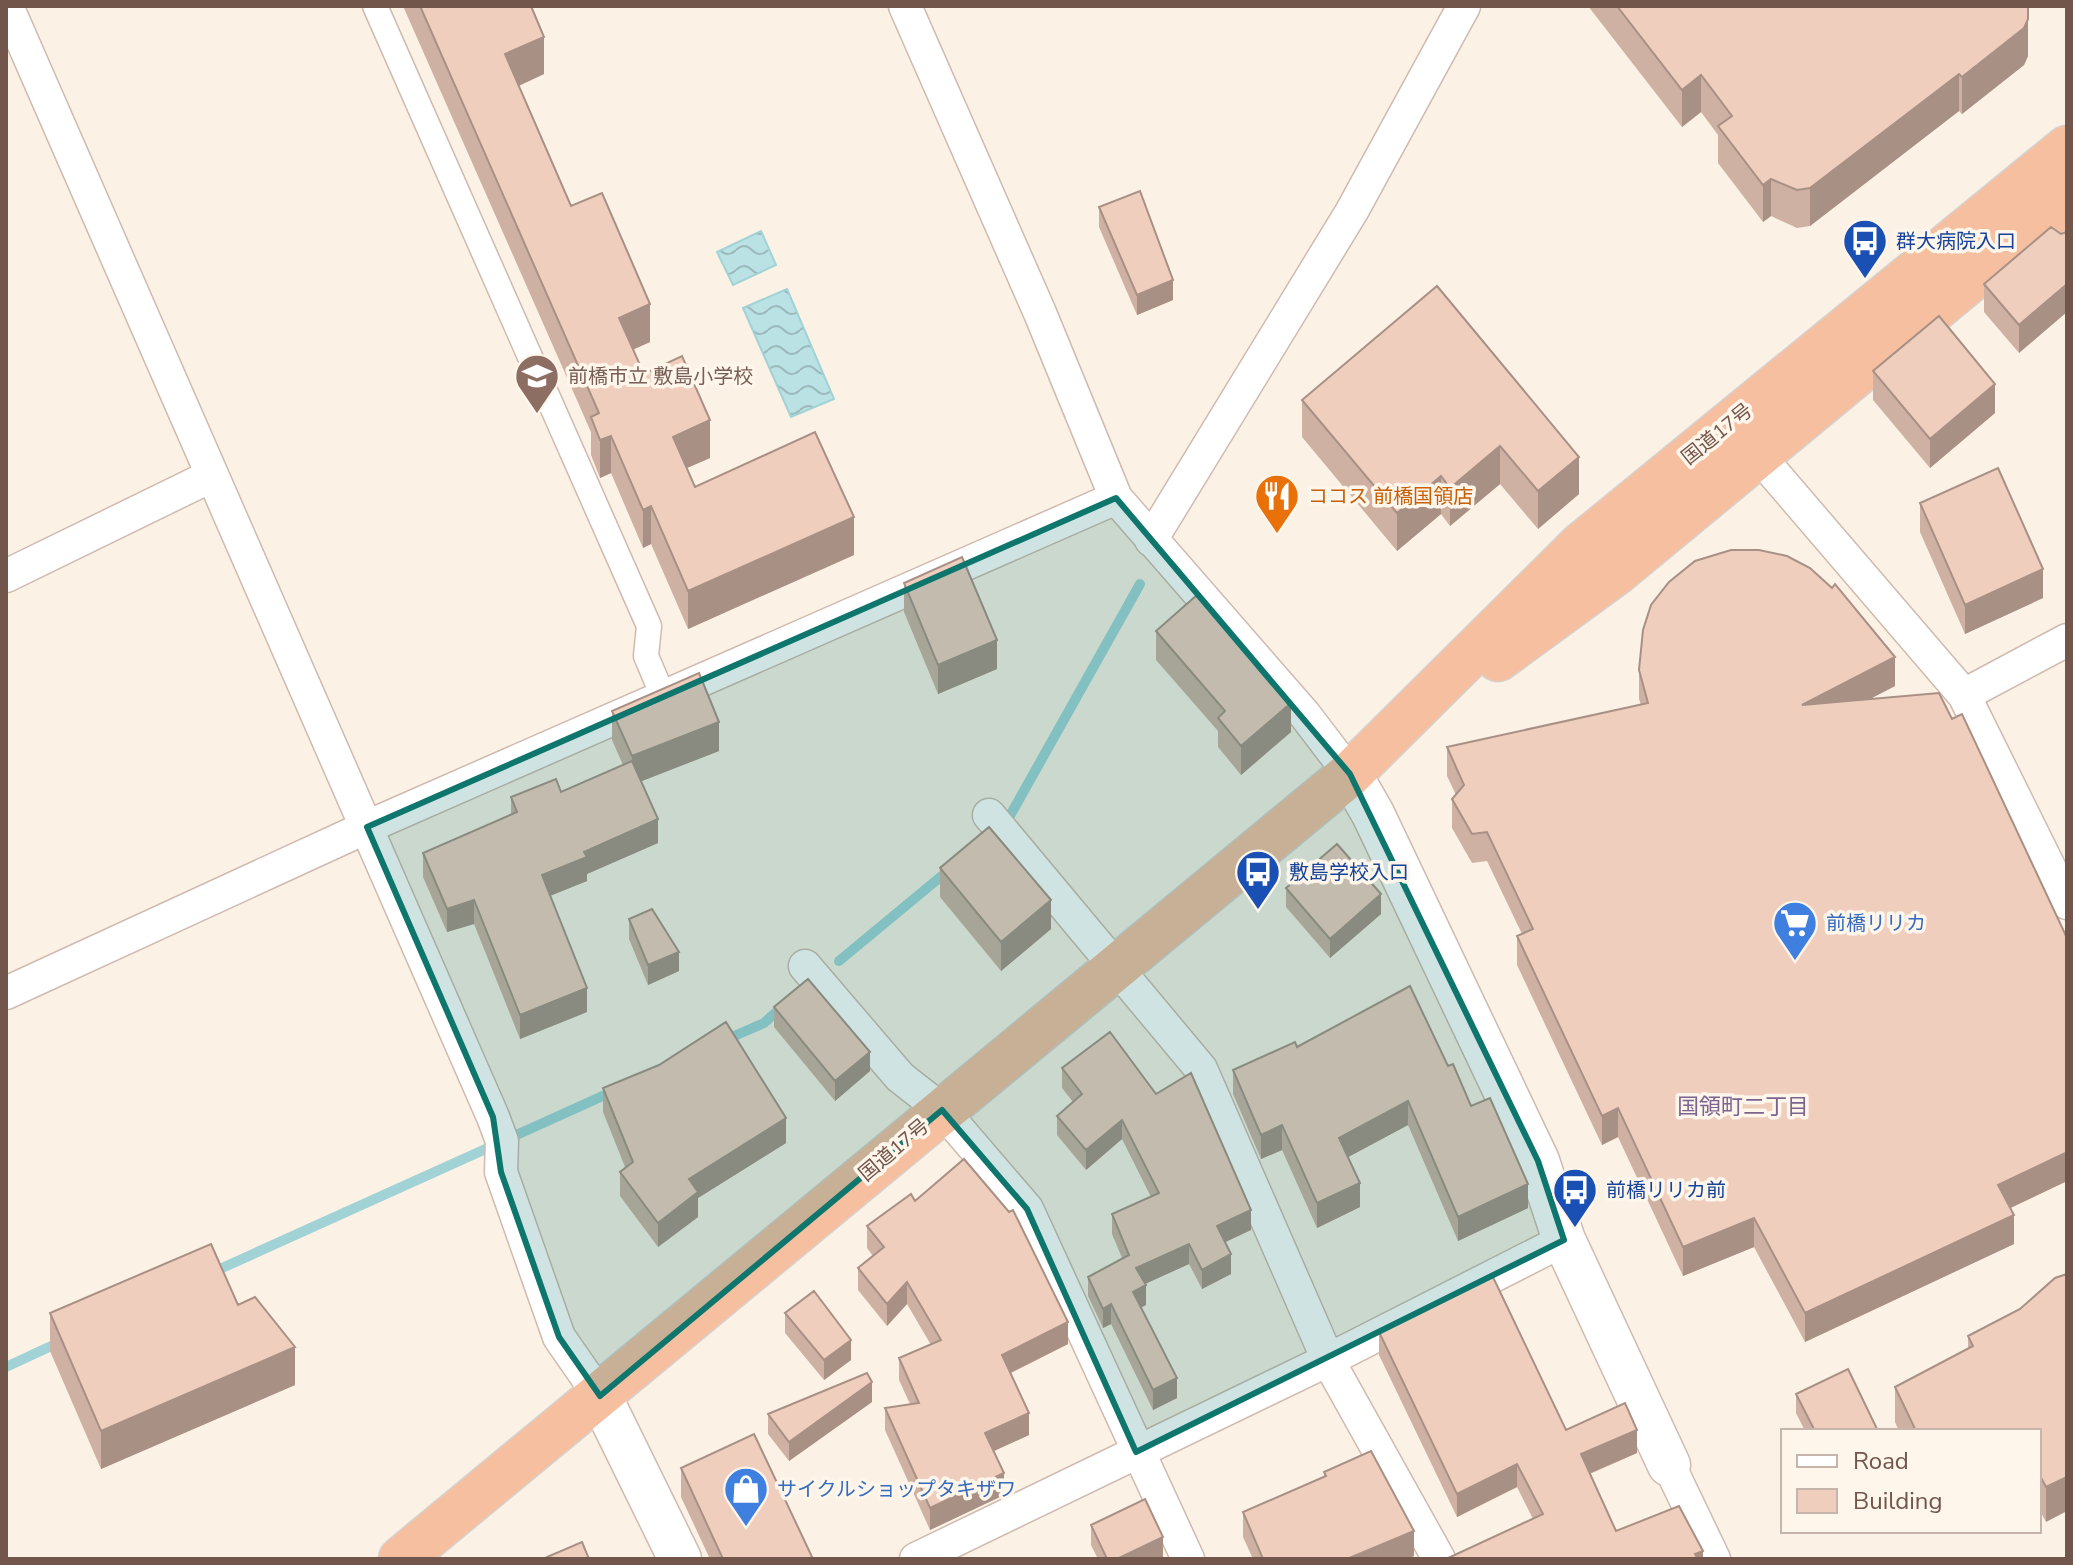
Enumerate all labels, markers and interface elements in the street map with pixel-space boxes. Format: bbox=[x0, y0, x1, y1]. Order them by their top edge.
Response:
bus stop icon: 群大病院入口 bbox=[1841, 217, 1889, 280]
place label: 群大病院入口 bbox=[1896, 228, 2016, 255]
school or university icon: 前橋市立 敷島小学校 bbox=[513, 352, 561, 415]
place label: 前橋市立 敷島小学校 bbox=[568, 363, 753, 390]
street label: 国道17号 bbox=[1676, 397, 1758, 471]
restaurant icon: ココス 前橋国領店 bbox=[1253, 472, 1301, 535]
place label: ココス 前橋国領店 bbox=[1308, 483, 1473, 510]
bus stop icon: 敷島学校入口 bbox=[1234, 848, 1282, 911]
place label: 敷島学校入口 bbox=[1289, 859, 1409, 886]
supermarket icon: 前橋リリカ bbox=[1771, 899, 1819, 962]
place label: 前橋リリカ bbox=[1826, 910, 1926, 937]
district label: 国領町二丁目 bbox=[1677, 1092, 1809, 1122]
street label: 国道17号 bbox=[853, 1113, 935, 1187]
bus stop icon: 前橋リリカ前 bbox=[1551, 1166, 1599, 1229]
place label: 前橋リリカ前 bbox=[1606, 1177, 1726, 1204]
legend bbox=[1781, 1429, 2041, 1533]
text: Road bbox=[1853, 1445, 1909, 1477]
shop icon: サイクルショップタキザワ bbox=[722, 1465, 770, 1528]
place label: サイクルショップタキザワ bbox=[777, 1476, 1016, 1503]
text: Building bbox=[1853, 1485, 1943, 1517]

